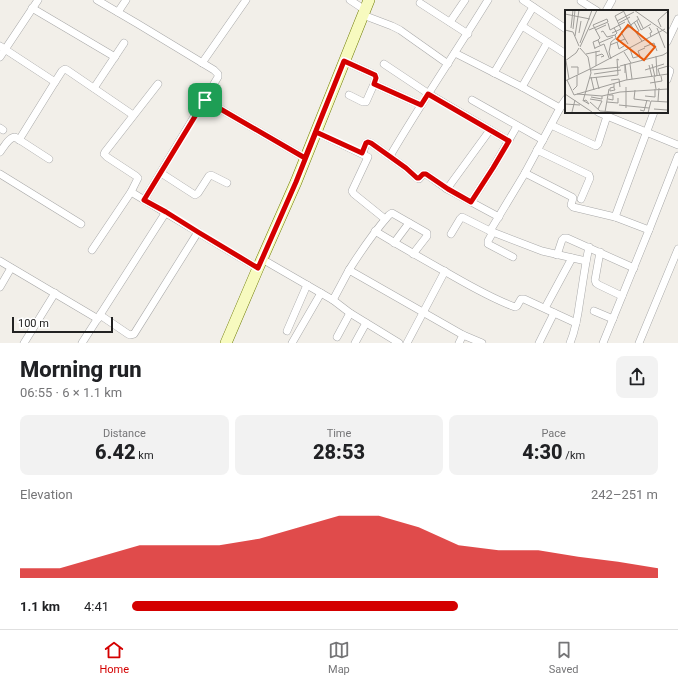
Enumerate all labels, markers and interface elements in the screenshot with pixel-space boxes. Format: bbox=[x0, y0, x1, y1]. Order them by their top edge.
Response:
inset map bbox=[565, 10, 668, 113]
pin bbox=[188, 83, 222, 117]
icon: arrive bbox=[194, 89, 216, 111]
scale bar bbox=[12, 315, 113, 334]
text: 100 m bbox=[18, 317, 49, 330]
button: share bbox=[616, 356, 658, 398]
text: Morning run bbox=[20, 357, 142, 382]
text: 06:55 · 6 × 1.1 km bbox=[20, 385, 122, 400]
text: Distance bbox=[103, 427, 146, 440]
text: Time bbox=[327, 427, 351, 440]
text: Pace bbox=[541, 427, 566, 440]
text: 6.42 bbox=[95, 440, 136, 464]
text: 28:53 bbox=[313, 440, 365, 464]
text: 4:30 bbox=[522, 440, 563, 464]
text: km bbox=[136, 449, 154, 462]
text: /km bbox=[563, 449, 585, 462]
text: Elevation bbox=[20, 487, 73, 502]
text: 242–251 m bbox=[591, 487, 658, 502]
text: 1.1 km bbox=[20, 599, 60, 614]
text: 4:41 bbox=[84, 599, 109, 614]
tab: Home bbox=[99, 639, 129, 676]
tab: Map bbox=[328, 639, 350, 676]
tab: Saved bbox=[549, 639, 579, 676]

